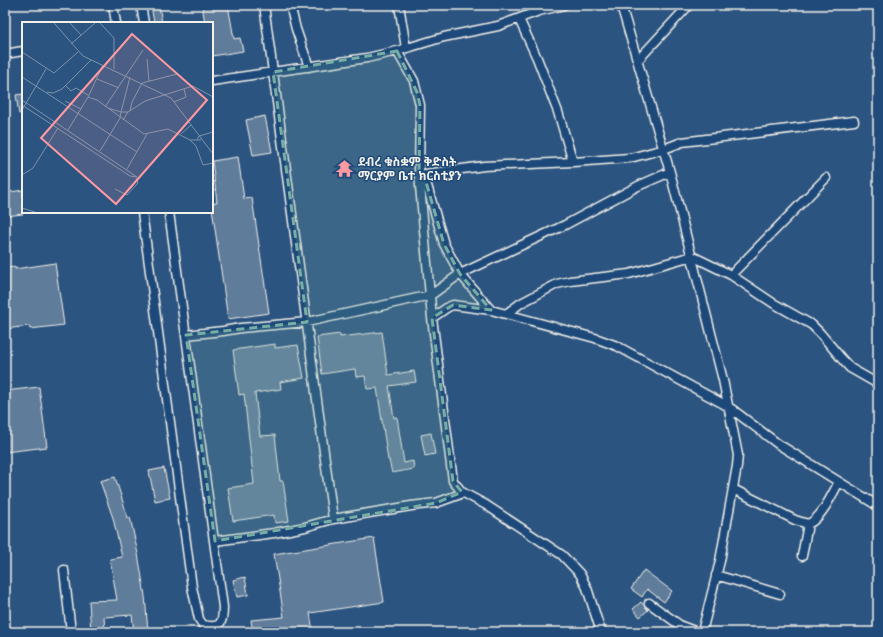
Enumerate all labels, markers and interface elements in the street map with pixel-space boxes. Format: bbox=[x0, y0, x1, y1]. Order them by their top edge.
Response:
inset map bbox=[22, 22, 213, 213]
place label: ደብረ ቁስቋም ቅድስት ማርያም ቤተ ክርስቲያን bbox=[358, 155, 462, 184]
temple icon: ደብረ ቁስቋም ቅድስት ማርያም ቤተ ክርስቲያን bbox=[335, 159, 355, 179]

